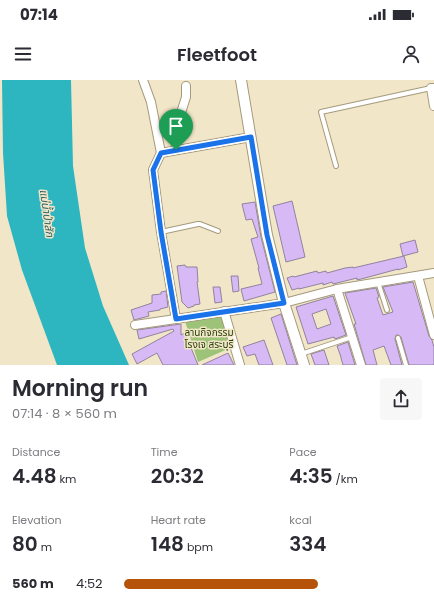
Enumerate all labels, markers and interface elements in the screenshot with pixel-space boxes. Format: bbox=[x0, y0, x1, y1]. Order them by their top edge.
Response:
text: 07:14 bbox=[20, 4, 58, 25]
text: Fleetfoot bbox=[177, 42, 257, 67]
icon: menu bbox=[12, 43, 34, 65]
icon: person bbox=[400, 43, 422, 65]
pin bbox=[159, 109, 193, 150]
icon: arrive bbox=[165, 115, 187, 137]
water label: แม่น้ำป่าสัก bbox=[36, 188, 58, 238]
park label: ลานกิจกรรม โรงเจ สระบุรี bbox=[184, 325, 234, 352]
text: Morning run bbox=[12, 373, 148, 404]
button: share bbox=[380, 378, 422, 420]
text: 07:14 · 8 × 560 m bbox=[12, 404, 117, 423]
text: Distance bbox=[12, 444, 60, 460]
text: Time bbox=[151, 444, 177, 460]
text: Pace bbox=[289, 444, 317, 460]
text: 4.48 bbox=[12, 462, 57, 490]
text: 20:32 bbox=[151, 462, 204, 490]
text: 4:35 bbox=[289, 462, 333, 490]
text: km bbox=[57, 471, 76, 487]
text: /km bbox=[333, 471, 358, 487]
text: Elevation bbox=[12, 512, 62, 528]
text: Heart rate bbox=[151, 512, 206, 528]
text: kcal bbox=[289, 512, 312, 528]
text: 80 bbox=[12, 530, 38, 558]
text: 148 bbox=[151, 530, 184, 558]
text: 334 bbox=[289, 530, 327, 558]
text: m bbox=[38, 539, 52, 555]
text: bpm bbox=[184, 539, 213, 555]
text: 560 m bbox=[12, 574, 54, 593]
text: 4:52 bbox=[76, 574, 103, 593]

